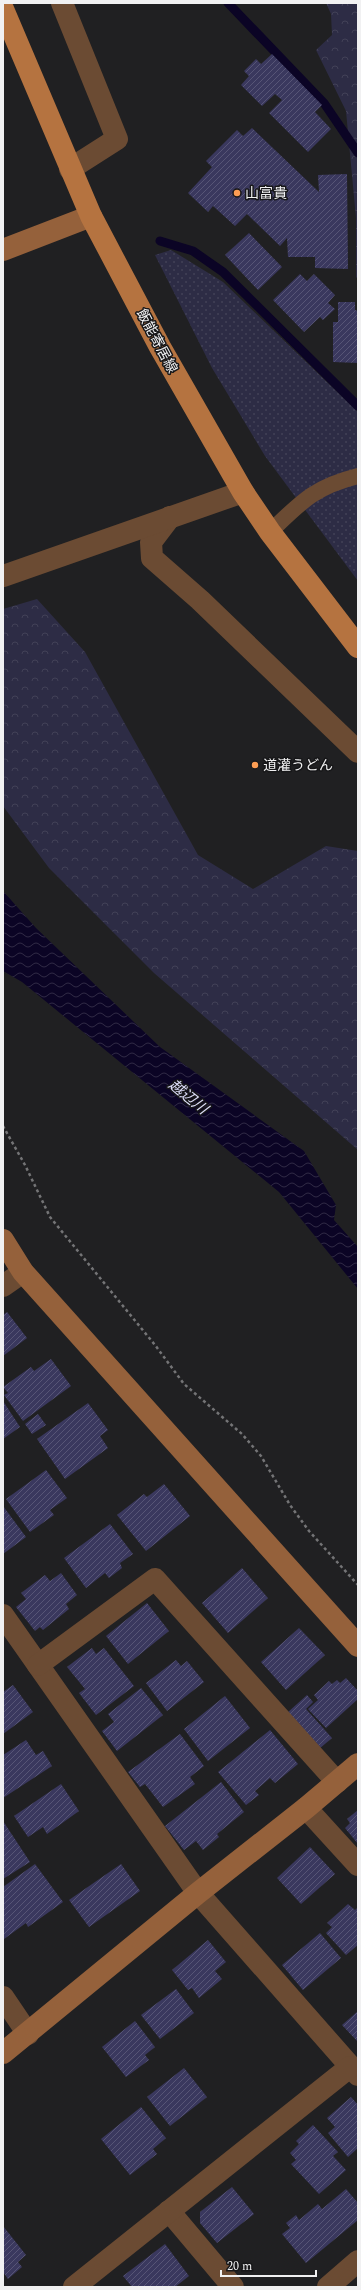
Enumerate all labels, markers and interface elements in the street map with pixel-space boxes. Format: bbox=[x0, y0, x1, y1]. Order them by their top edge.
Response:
place label: 山富貴 bbox=[245, 183, 287, 204]
marker: 山富貴 bbox=[232, 188, 242, 198]
street label: 飯能寄居線 bbox=[131, 305, 183, 377]
place label: 道灌うどん bbox=[263, 755, 333, 776]
marker: 道灌うどん bbox=[250, 760, 260, 770]
water label: 越辺川 bbox=[163, 1074, 214, 1121]
scale bar bbox=[221, 2252, 316, 2278]
text: 20 m bbox=[227, 2257, 252, 2276]

